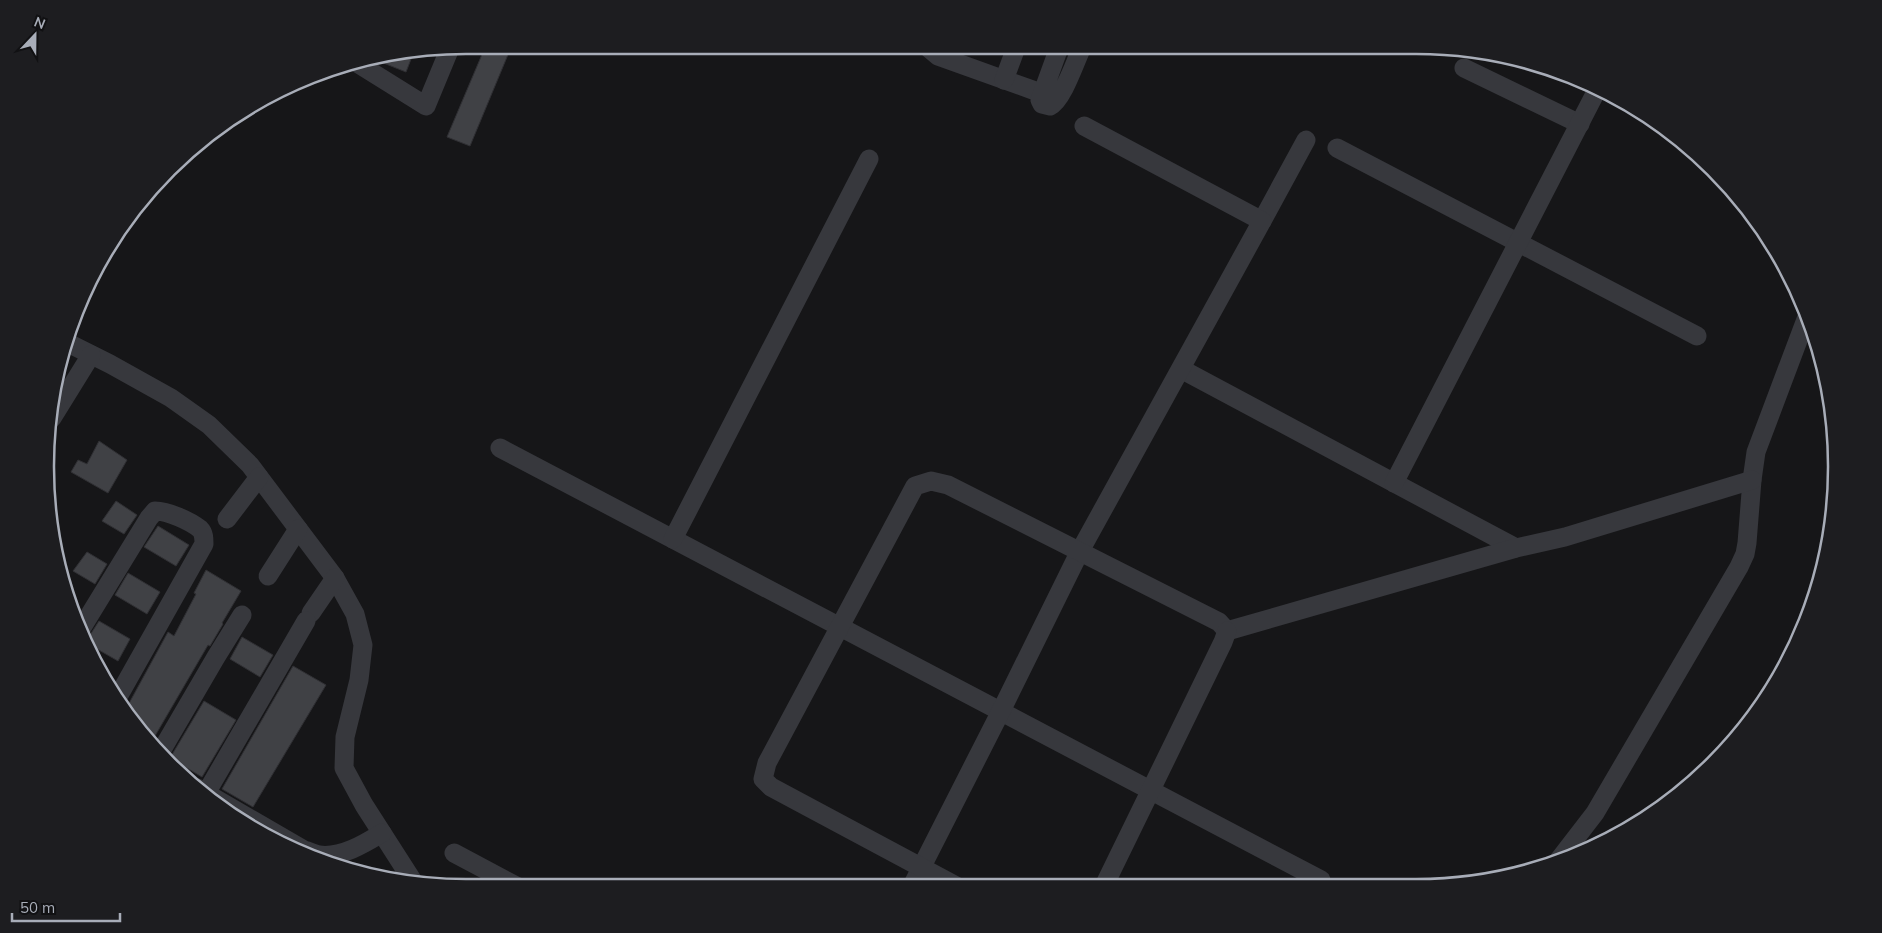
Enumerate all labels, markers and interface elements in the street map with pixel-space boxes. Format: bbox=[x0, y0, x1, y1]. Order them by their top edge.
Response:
north arrow bbox=[10, 10, 60, 60]
text: N bbox=[32, 13, 48, 33]
scale bar bbox=[12, 890, 120, 922]
text: 50 m bbox=[20, 898, 55, 917]

